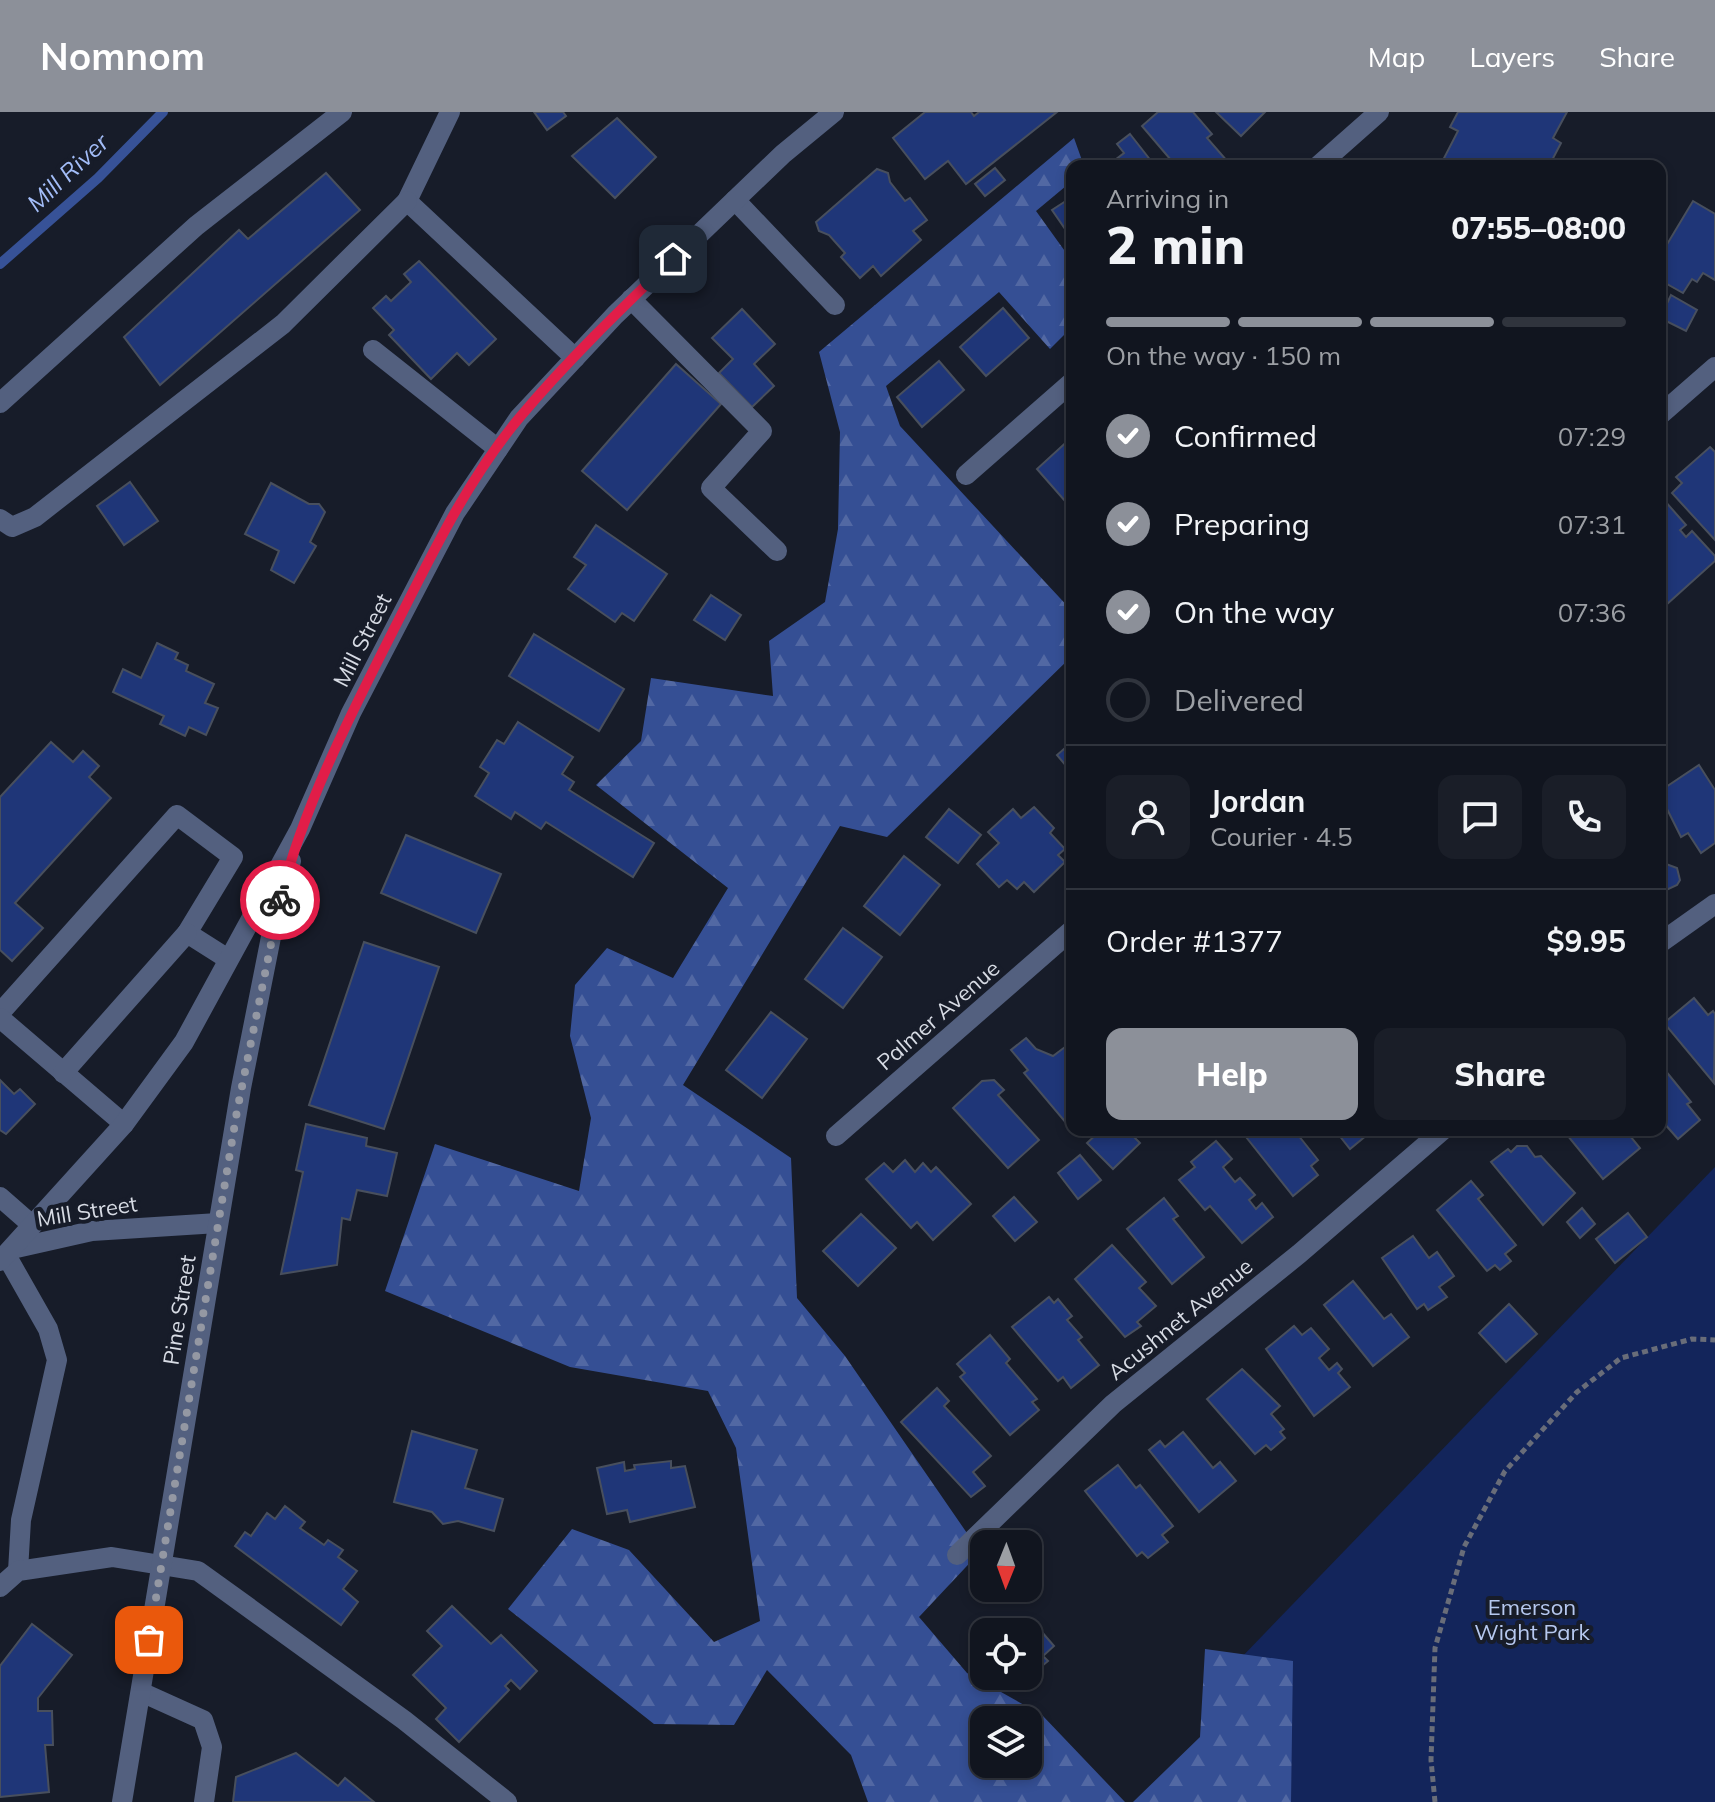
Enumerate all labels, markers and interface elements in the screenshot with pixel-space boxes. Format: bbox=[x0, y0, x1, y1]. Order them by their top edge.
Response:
text: Nomnom bbox=[40, 32, 205, 80]
text: Map bbox=[1368, 39, 1425, 74]
text: Layers bbox=[1469, 39, 1555, 74]
text: Share bbox=[1599, 39, 1675, 74]
water label: Mill River bbox=[20, 126, 115, 218]
text: Arriving in bbox=[1106, 182, 1229, 215]
text: 07:55–08:00 bbox=[1451, 209, 1626, 247]
text: 2 min bbox=[1106, 212, 1245, 277]
pin bbox=[639, 225, 707, 293]
icon: home bbox=[651, 237, 695, 281]
text: On the way · 150 m bbox=[1106, 339, 1341, 372]
icon: check bbox=[1106, 414, 1150, 458]
text: Confirmed bbox=[1174, 417, 1317, 455]
text: 07:29 bbox=[1558, 420, 1626, 453]
icon: check bbox=[1106, 502, 1150, 546]
text: Preparing bbox=[1174, 505, 1310, 543]
text: 07:31 bbox=[1558, 508, 1626, 541]
street label: Mill Street bbox=[327, 588, 398, 691]
icon: check bbox=[1106, 590, 1150, 634]
text: On the way bbox=[1174, 593, 1334, 631]
text: 07:36 bbox=[1558, 596, 1626, 629]
text: Delivered bbox=[1174, 681, 1304, 719]
button: person bbox=[1106, 775, 1190, 859]
button: chat bbox=[1438, 775, 1522, 859]
button: phone bbox=[1542, 775, 1626, 859]
text: Jordan bbox=[1210, 782, 1305, 820]
text: Courier · 4.5 bbox=[1210, 820, 1353, 853]
courier bbox=[240, 860, 320, 940]
icon: bike bbox=[258, 878, 302, 922]
text: Order #1377 bbox=[1106, 922, 1283, 960]
text: $9.95 bbox=[1547, 922, 1626, 960]
street label: Palmer Avenue bbox=[871, 954, 1005, 1076]
button: Help bbox=[1106, 1028, 1358, 1120]
button: Share bbox=[1374, 1028, 1626, 1120]
street label: Mill Street bbox=[35, 1189, 139, 1233]
street label: Acushnet Avenue bbox=[1102, 1252, 1258, 1386]
street label: Pine Street bbox=[156, 1253, 202, 1367]
north arrow bbox=[970, 1530, 1042, 1602]
map controls bbox=[970, 1530, 1042, 1778]
park label: Emerson Wight Park bbox=[1474, 1593, 1590, 1646]
pin bbox=[115, 1606, 183, 1674]
icon: bag bbox=[127, 1618, 171, 1662]
button: locate bbox=[970, 1618, 1042, 1690]
button: layers bbox=[970, 1706, 1042, 1778]

